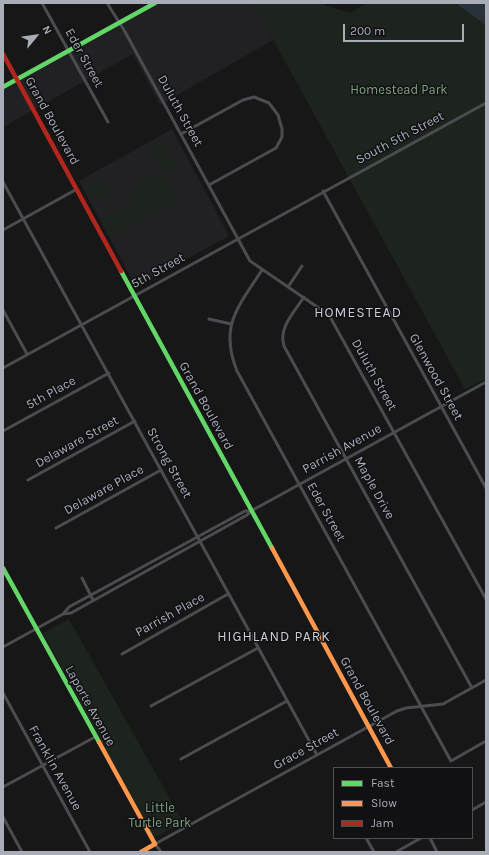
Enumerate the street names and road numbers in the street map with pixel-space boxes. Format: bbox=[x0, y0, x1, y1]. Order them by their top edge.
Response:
street label: Eder Street bbox=[61, 26, 107, 90]
street label: Duluth Street bbox=[154, 72, 206, 150]
street label: Grand Boulevard bbox=[21, 74, 83, 168]
street label: South 5th Street bbox=[353, 108, 447, 168]
street label: 5th Street bbox=[128, 250, 188, 292]
street label: Glenwood Street bbox=[406, 331, 466, 423]
street label: Duluth Street bbox=[348, 336, 400, 414]
street label: Grand Boulevard bbox=[175, 359, 237, 453]
street label: 5th Place bbox=[23, 373, 79, 413]
street label: Delaware Street bbox=[33, 413, 121, 471]
street label: Parrish Avenue bbox=[300, 421, 384, 477]
street label: Strong Street bbox=[143, 425, 195, 501]
street label: Maple Drive bbox=[350, 454, 398, 522]
street label: Delaware Place bbox=[62, 462, 146, 518]
street label: Eder Street bbox=[303, 480, 349, 544]
street label: Parrish Place bbox=[133, 590, 207, 640]
street label: Grand Boulevard bbox=[336, 654, 398, 748]
street label: Laporte Avenue bbox=[61, 663, 119, 749]
street label: Franklin Avenue bbox=[25, 723, 85, 813]
street label: Grace Street bbox=[271, 725, 341, 773]

